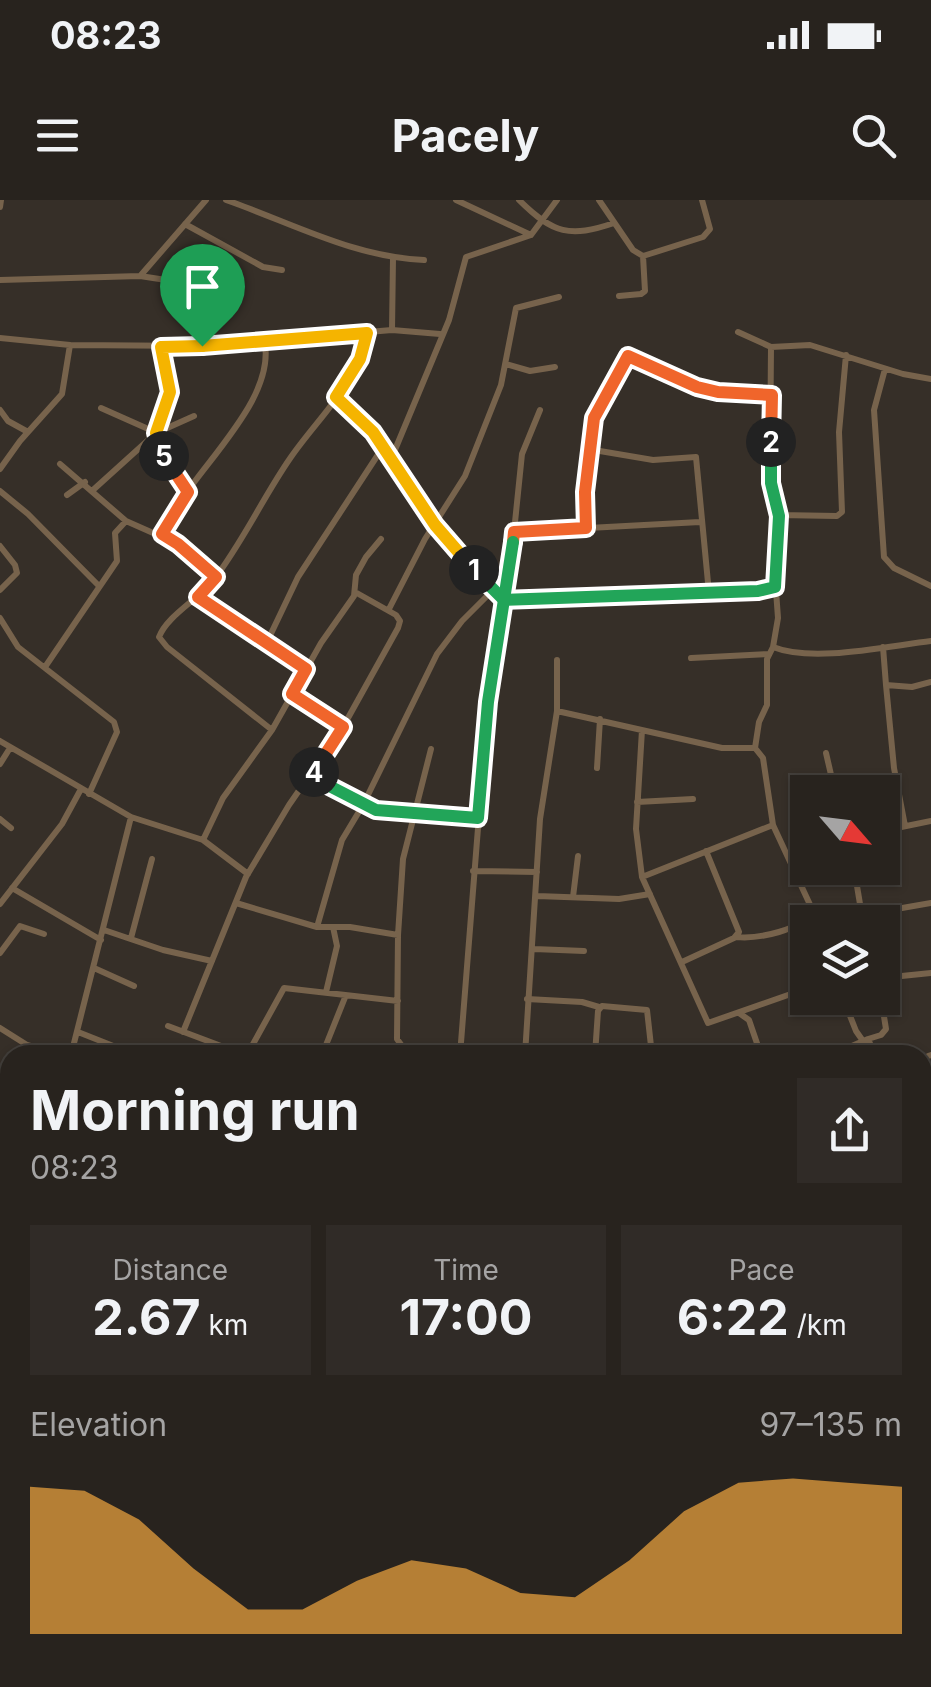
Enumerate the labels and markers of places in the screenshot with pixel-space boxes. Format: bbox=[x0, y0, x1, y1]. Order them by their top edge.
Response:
pin bbox=[160, 244, 245, 347]
pin: 2 bbox=[746, 417, 796, 467]
pin: 5 bbox=[139, 431, 189, 481]
pin: 1 bbox=[449, 545, 499, 595]
pin: 4 bbox=[289, 747, 339, 797]

